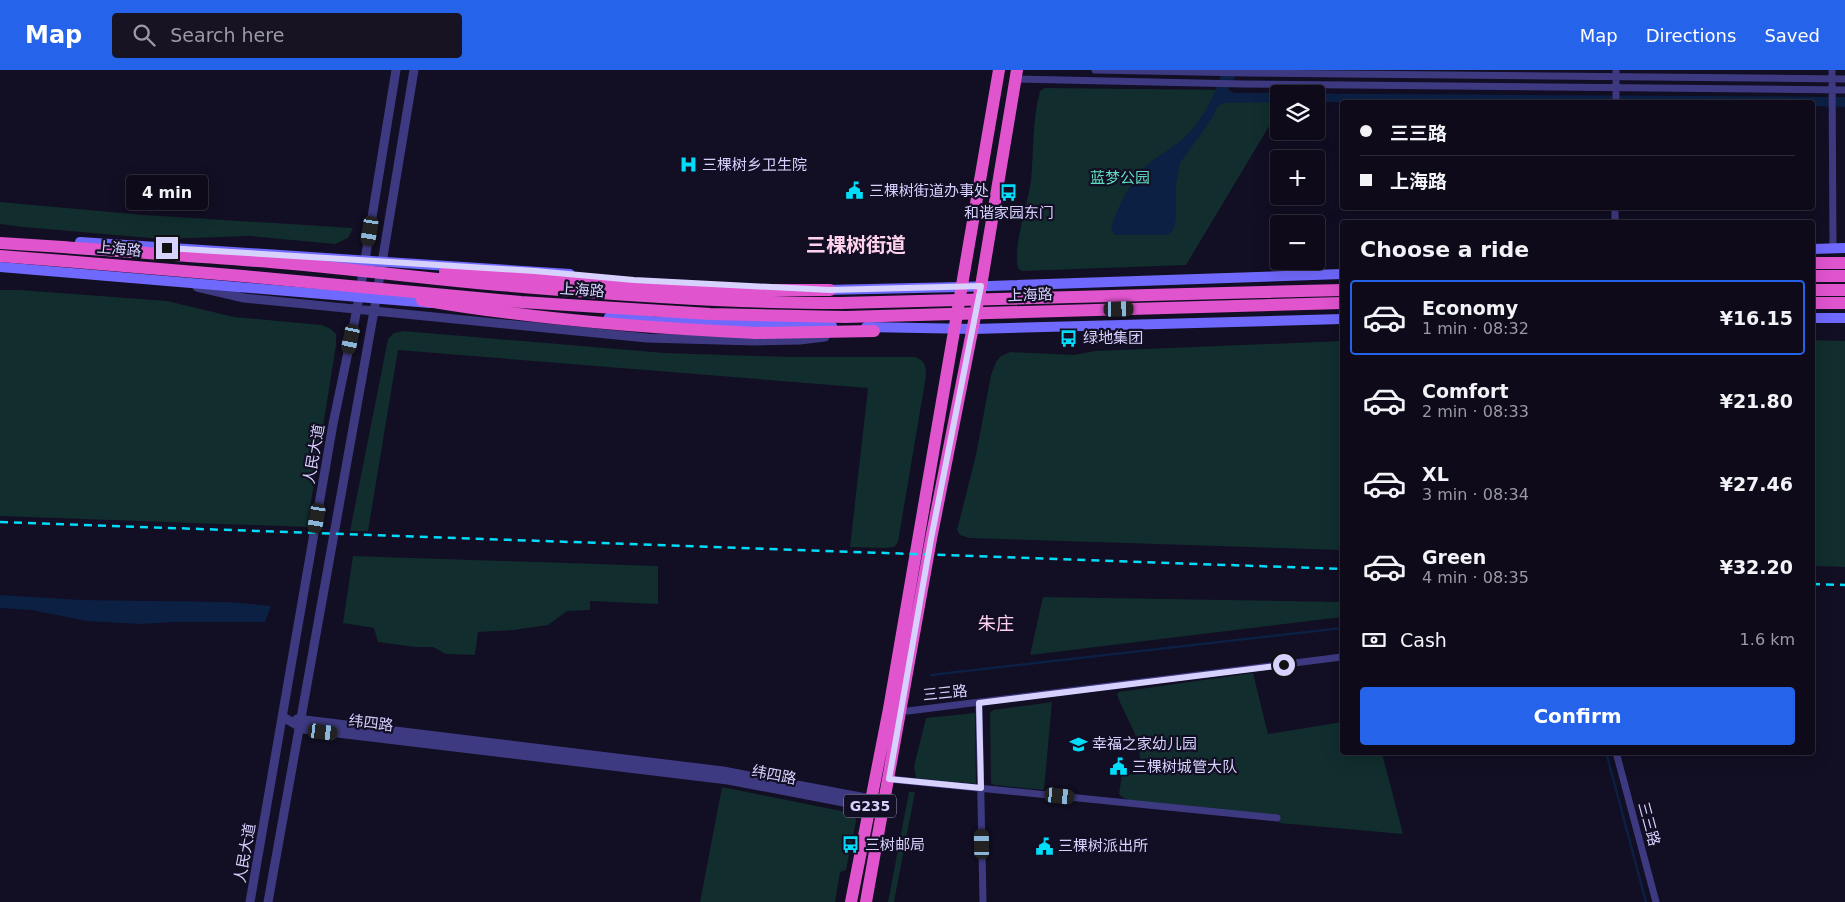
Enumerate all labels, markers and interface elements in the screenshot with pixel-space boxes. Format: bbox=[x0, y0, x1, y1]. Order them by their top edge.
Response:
search box bbox=[112, 13, 462, 58]
text: Map bbox=[25, 21, 82, 49]
icon: search bbox=[130, 21, 158, 49]
text: Search here bbox=[170, 24, 284, 46]
text: Map bbox=[1580, 25, 1618, 46]
text: Directions bbox=[1646, 25, 1736, 46]
text: Saved bbox=[1764, 25, 1820, 46]
map controls bbox=[1270, 85, 1325, 270]
button: layers bbox=[1270, 85, 1325, 140]
text: 三三路 bbox=[1390, 122, 1447, 144]
button: + bbox=[1270, 150, 1325, 205]
hospital icon: 三棵树乡卫生院 bbox=[678, 155, 698, 175]
place label: 三棵树乡卫生院 bbox=[702, 156, 807, 174]
park label: 蓝梦公园 bbox=[1090, 169, 1150, 187]
text: 上海路 bbox=[1390, 170, 1447, 192]
callout: 4 min bbox=[126, 176, 208, 210]
public building icon: 三棵树街道办事处 bbox=[845, 181, 865, 201]
place label: 三棵树街道办事处 bbox=[869, 182, 989, 200]
bus stop icon: 和谐家园东门 bbox=[999, 182, 1019, 202]
text: 4 min bbox=[142, 183, 192, 202]
place label: 和谐家园东门 bbox=[964, 204, 1054, 222]
car bbox=[360, 215, 379, 247]
button: − bbox=[1270, 215, 1325, 270]
district label: 三棵树街道 bbox=[806, 233, 906, 257]
route end bbox=[156, 237, 178, 259]
text: Choose a ride bbox=[1360, 237, 1529, 262]
street label: 上海路 bbox=[96, 238, 142, 260]
street label: 上海路 bbox=[559, 279, 605, 301]
street label: 上海路 bbox=[1007, 285, 1053, 305]
icon: car bbox=[1362, 295, 1407, 340]
text: Economy bbox=[1422, 297, 1518, 319]
car bbox=[1103, 301, 1134, 317]
text: ¥16.15 bbox=[1720, 307, 1793, 329]
text: 1 min · 08:32 bbox=[1422, 319, 1529, 338]
car bbox=[340, 323, 361, 355]
bus stop icon: 绿地集团 bbox=[1059, 328, 1079, 348]
place label: 绿地集团 bbox=[1083, 329, 1143, 347]
icon: car bbox=[1362, 378, 1407, 423]
text: Comfort bbox=[1422, 380, 1509, 402]
text: ¥21.80 bbox=[1720, 390, 1793, 412]
text: 2 min · 08:33 bbox=[1422, 402, 1529, 421]
street label: 人民大道 bbox=[300, 423, 328, 485]
icon: car bbox=[1362, 461, 1407, 506]
text: XL bbox=[1422, 463, 1449, 485]
text: ¥27.46 bbox=[1720, 473, 1793, 495]
text: 3 min · 08:34 bbox=[1422, 485, 1529, 504]
car bbox=[307, 502, 326, 534]
icon: car bbox=[1362, 544, 1407, 589]
text: Green bbox=[1422, 546, 1486, 568]
text: ¥32.20 bbox=[1720, 556, 1793, 578]
text: 4 min · 08:35 bbox=[1422, 568, 1529, 587]
district label: 朱庄 bbox=[978, 613, 1014, 634]
icon: cash bbox=[1360, 626, 1388, 654]
text: Cash bbox=[1400, 629, 1447, 651]
text: 1.6 km bbox=[1740, 630, 1795, 649]
route start bbox=[1273, 654, 1295, 676]
street label: 三三路 bbox=[922, 682, 968, 704]
button: Confirm bbox=[1360, 687, 1795, 745]
street label: 纬四路 bbox=[348, 711, 394, 735]
car bbox=[307, 723, 338, 741]
school or university icon: 幸福之家幼儿园 bbox=[1068, 734, 1088, 754]
place label: 幸福之家幼儿园 bbox=[1092, 735, 1197, 753]
public building icon: 三棵树城管大队 bbox=[1108, 757, 1128, 777]
place label: 三棵树城管大队 bbox=[1132, 758, 1237, 776]
street label: 纬四路 bbox=[750, 762, 798, 788]
car bbox=[1044, 787, 1075, 805]
road number: G235 bbox=[844, 794, 896, 818]
street label: 三三路 bbox=[1634, 800, 1664, 848]
street label: 人民大道 bbox=[231, 822, 259, 884]
car bbox=[974, 829, 989, 859]
bus stop icon: 三树邮局 bbox=[841, 835, 861, 855]
place label: 三树邮局 bbox=[865, 836, 925, 854]
public building icon: 三棵树派出所 bbox=[1034, 836, 1054, 856]
place label: 三棵树派出所 bbox=[1058, 837, 1148, 855]

